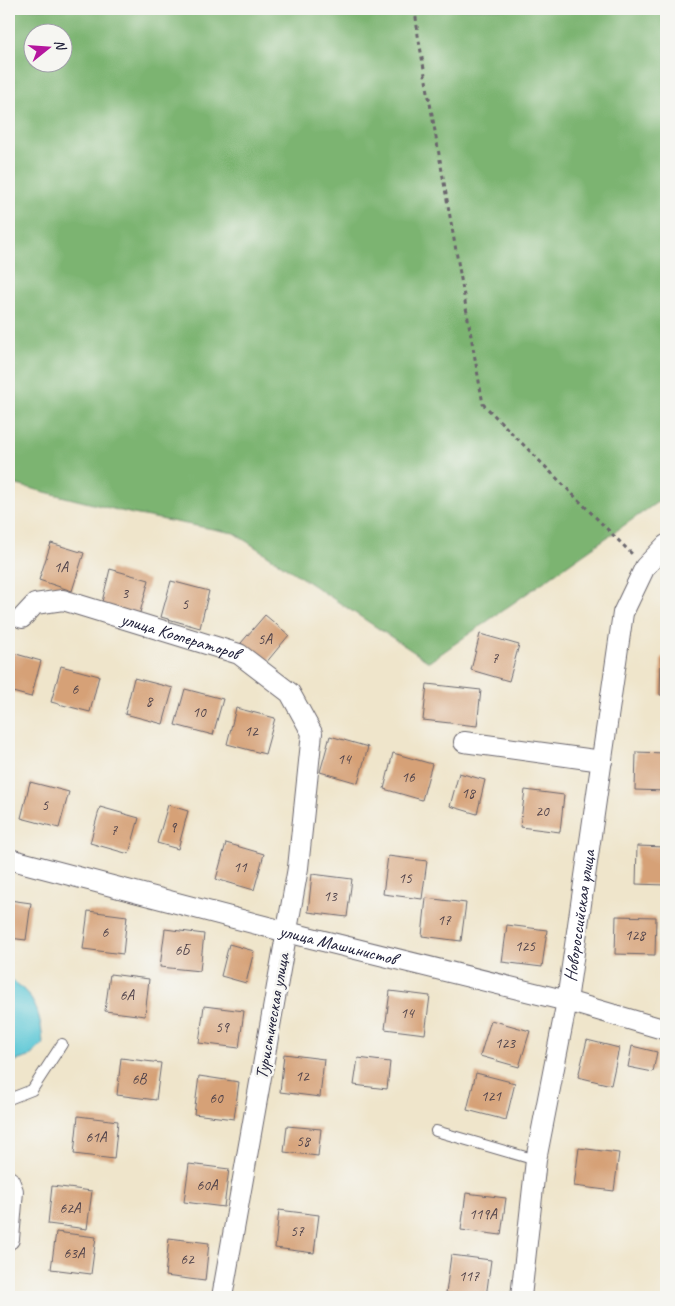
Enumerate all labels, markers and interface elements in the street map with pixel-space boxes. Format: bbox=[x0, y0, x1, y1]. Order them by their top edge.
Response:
north arrow bbox=[22, 22, 72, 72]
text: N bbox=[51, 38, 70, 53]
house number: 1А bbox=[54, 558, 70, 577]
house number: 3 bbox=[122, 584, 130, 603]
house number: 5 bbox=[182, 595, 190, 614]
street label: улица Кооператоров bbox=[117, 607, 246, 666]
house number: 5А bbox=[258, 630, 274, 649]
house number: 7 bbox=[492, 649, 500, 668]
house number: 6 bbox=[72, 680, 80, 699]
house number: 8 bbox=[146, 692, 154, 711]
house number: 10 bbox=[192, 703, 207, 722]
house number: 12 bbox=[244, 722, 259, 741]
house number: 14 bbox=[337, 750, 352, 769]
house number: 16 bbox=[401, 768, 416, 787]
house number: 18 bbox=[461, 784, 476, 803]
house number: 5 bbox=[42, 796, 50, 815]
house number: 20 bbox=[535, 802, 550, 821]
house number: 9 bbox=[170, 818, 178, 837]
house number: 7 bbox=[111, 821, 119, 840]
street label: Новороссийская улица bbox=[559, 847, 600, 983]
house number: 11 bbox=[233, 858, 248, 877]
house number: 15 bbox=[398, 869, 413, 888]
house number: 13 bbox=[323, 887, 338, 906]
house number: 17 bbox=[437, 911, 452, 930]
street label: улица Машинистов bbox=[276, 919, 403, 971]
house number: 6 bbox=[102, 923, 110, 942]
house number: 128 bbox=[625, 926, 646, 945]
house number: 125 bbox=[515, 937, 536, 956]
house number: 6Б bbox=[175, 941, 192, 960]
street label: Туристическая улица bbox=[250, 950, 294, 1081]
house number: 6А bbox=[120, 986, 136, 1005]
house number: 14 bbox=[400, 1004, 415, 1023]
house number: 59 bbox=[215, 1018, 230, 1037]
house number: 123 bbox=[495, 1034, 516, 1053]
house number: 12 bbox=[295, 1067, 310, 1086]
house number: 6В bbox=[132, 1070, 148, 1089]
house number: 121 bbox=[481, 1087, 502, 1106]
house number: 60 bbox=[209, 1089, 224, 1108]
house number: 61А bbox=[85, 1128, 108, 1147]
house number: 58 bbox=[296, 1132, 311, 1151]
house number: 60А bbox=[196, 1176, 219, 1195]
house number: 62А bbox=[59, 1199, 82, 1218]
house number: 119А bbox=[469, 1205, 498, 1224]
house number: 57 bbox=[290, 1222, 305, 1241]
house number: 63А bbox=[63, 1244, 86, 1263]
house number: 62 bbox=[180, 1250, 195, 1269]
house number: 117 bbox=[459, 1267, 480, 1286]

